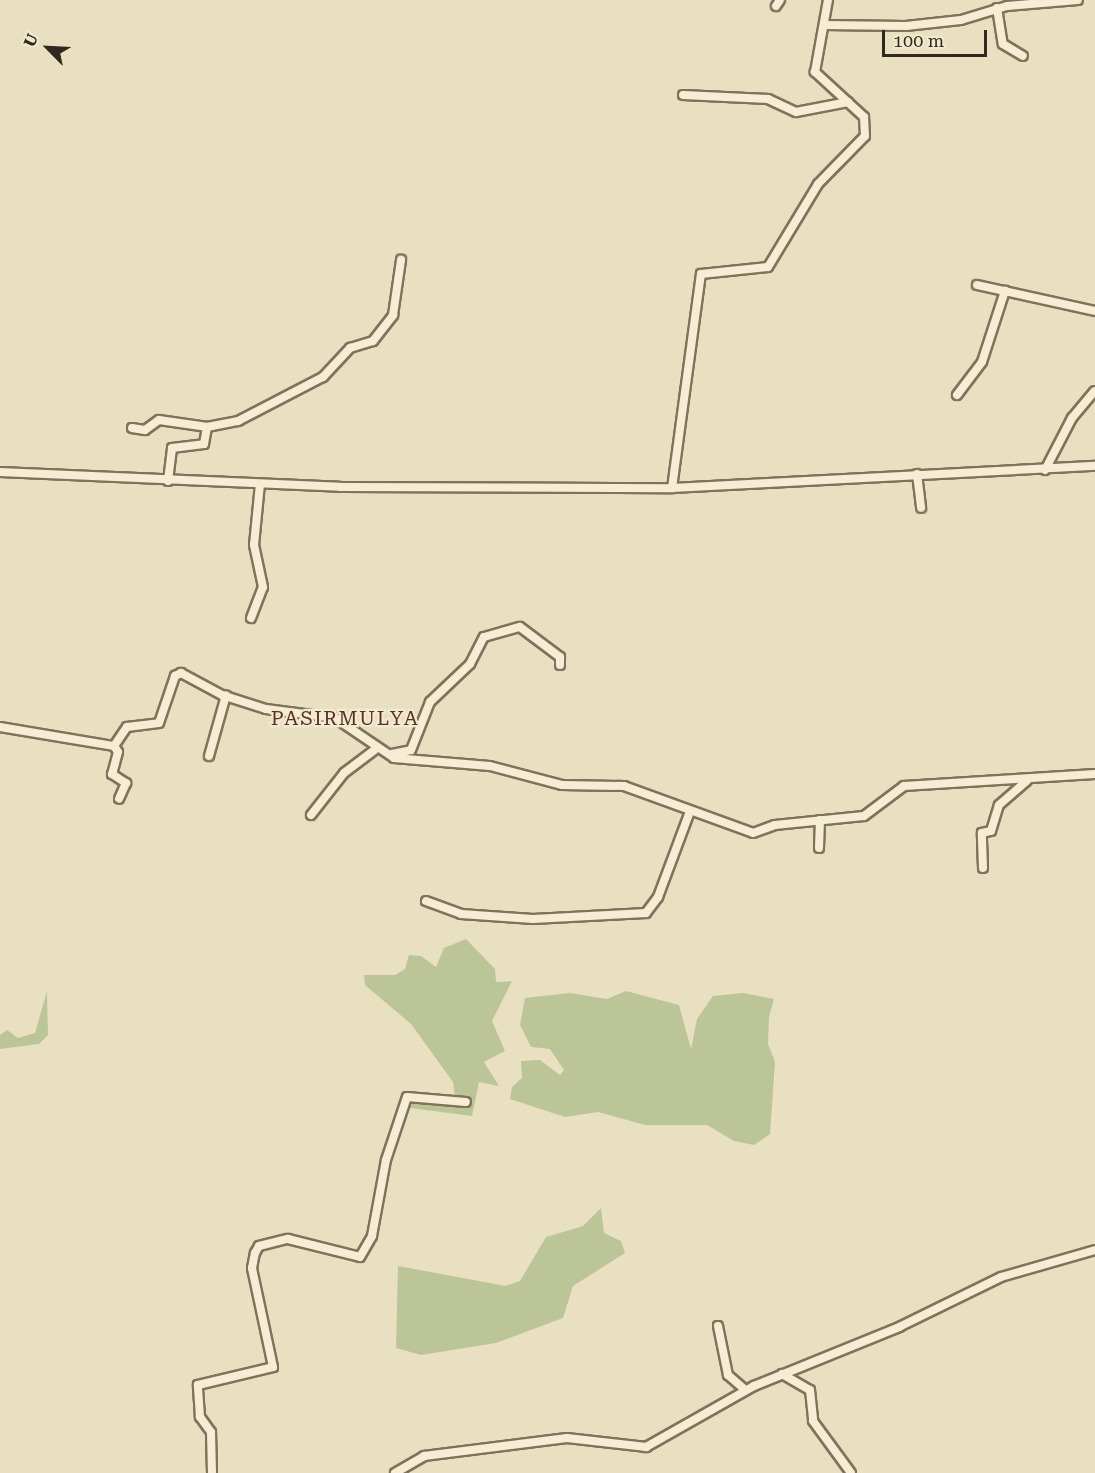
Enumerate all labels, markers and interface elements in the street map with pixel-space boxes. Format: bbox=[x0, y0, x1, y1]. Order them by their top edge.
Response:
north arrow bbox=[18, 18, 78, 78]
scale bar bbox=[885, 18, 990, 56]
text: 100 m bbox=[893, 30, 944, 51]
text: U bbox=[20, 31, 42, 50]
district label: PASIRMULYA bbox=[271, 706, 419, 730]

